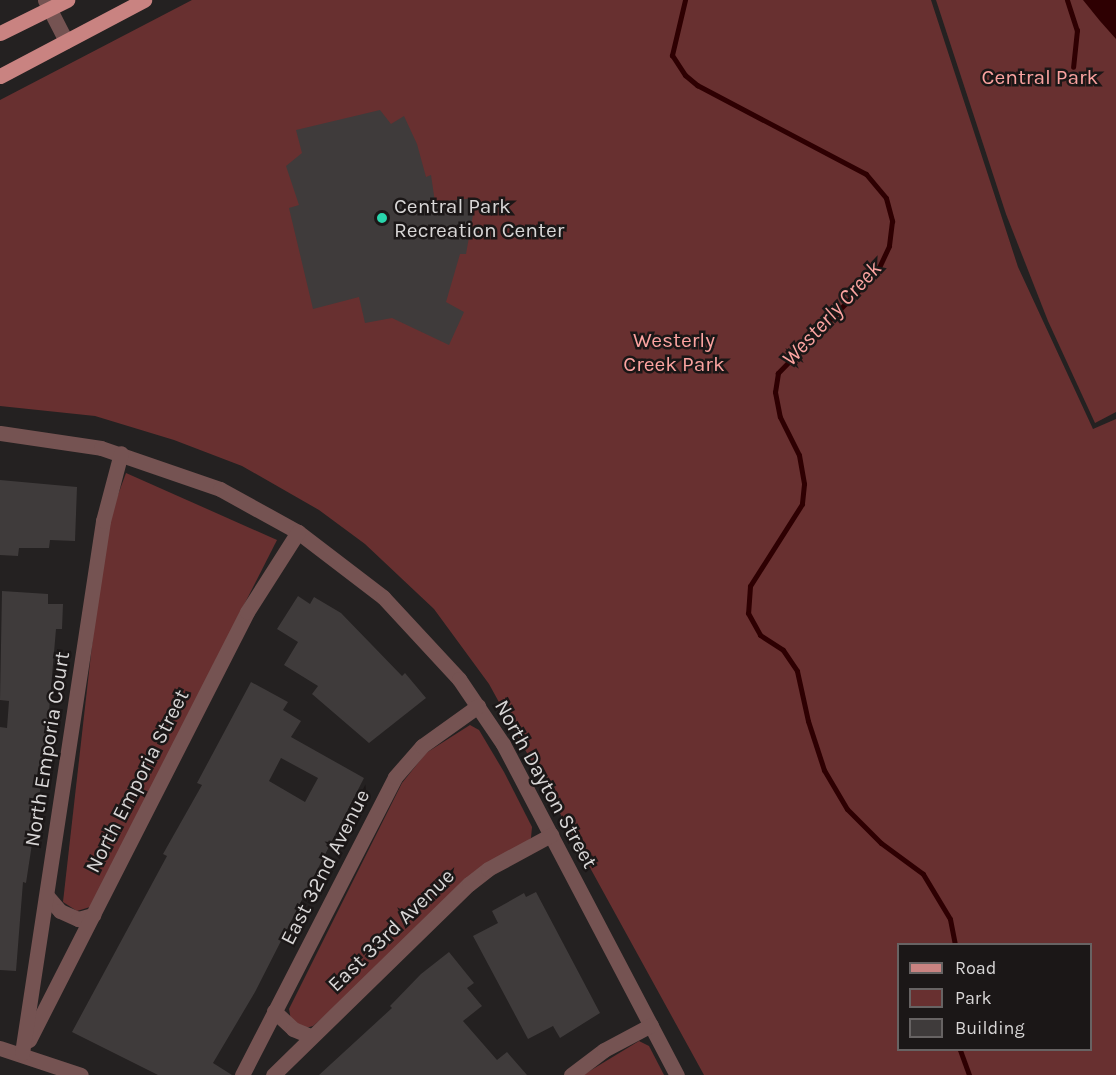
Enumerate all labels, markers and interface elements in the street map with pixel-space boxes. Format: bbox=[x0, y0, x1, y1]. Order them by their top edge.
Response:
park label: Central Park bbox=[982, 64, 1098, 90]
place label: Central Park Recreation Center bbox=[394, 193, 564, 243]
marker: Central Park Recreation Center bbox=[375, 211, 389, 225]
water label: Westerly Creek bbox=[777, 256, 887, 372]
park label: Westerly Creek Park bbox=[623, 327, 725, 377]
street label: North Emporia Court bbox=[19, 650, 75, 848]
street label: North Emporia Street bbox=[80, 685, 194, 877]
street label: North Dayton Street bbox=[489, 695, 603, 873]
street label: East 32nd Avenue bbox=[275, 785, 375, 949]
street label: East 33rd Avenue bbox=[322, 863, 460, 997]
legend bbox=[897, 943, 1092, 1051]
text: Road bbox=[955, 957, 996, 979]
text: Park bbox=[955, 987, 992, 1009]
text: Building bbox=[955, 1017, 1025, 1039]

